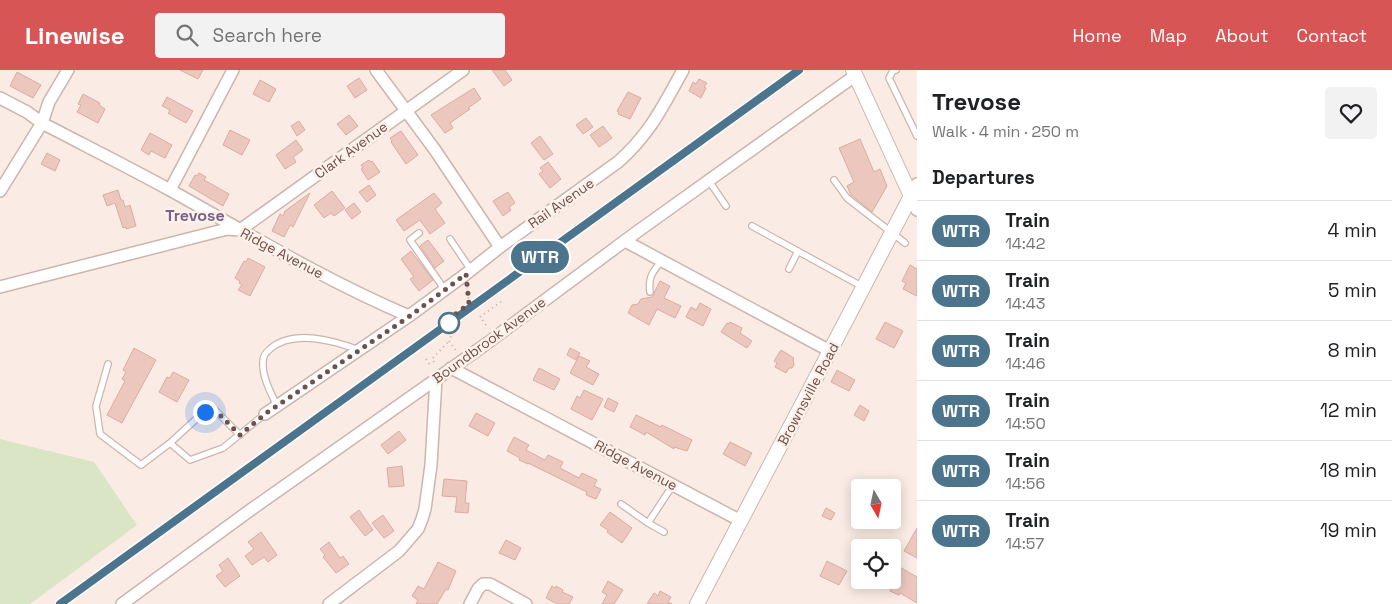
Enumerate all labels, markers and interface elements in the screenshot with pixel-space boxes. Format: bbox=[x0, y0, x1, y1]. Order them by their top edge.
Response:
search box bbox=[155, 13, 505, 58]
text: Linewise bbox=[25, 20, 125, 51]
icon: search bbox=[173, 21, 201, 49]
text: Search here bbox=[213, 23, 322, 48]
text: Home bbox=[1073, 24, 1122, 47]
text: Map bbox=[1150, 24, 1187, 47]
text: About bbox=[1215, 24, 1269, 47]
text: Contact bbox=[1297, 24, 1367, 47]
text: Trevose bbox=[932, 86, 1021, 117]
button: heart bbox=[1325, 87, 1377, 139]
street label: Clark Avenue bbox=[311, 117, 391, 183]
text: Walk · 4 min · 250 m bbox=[932, 121, 1079, 142]
text: Departures bbox=[932, 165, 1035, 190]
street label: Rail Avenue bbox=[524, 174, 598, 232]
district label: Trevose bbox=[165, 205, 225, 226]
text: Train bbox=[1005, 208, 1050, 233]
text: 4 min bbox=[1328, 218, 1377, 243]
text: WTR bbox=[942, 219, 980, 242]
street label: Ridge Avenue bbox=[237, 224, 327, 282]
text: 14:42 bbox=[1005, 233, 1046, 254]
line badge: WTR bbox=[511, 241, 569, 273]
text: WTR bbox=[521, 245, 559, 268]
text: Train bbox=[1005, 268, 1050, 293]
text: 5 min bbox=[1328, 278, 1377, 303]
text: WTR bbox=[942, 279, 980, 302]
street label: Boundbrook Avenue bbox=[429, 293, 549, 387]
text: 14:43 bbox=[1005, 293, 1046, 314]
unlabelled marker bbox=[438, 312, 460, 334]
text: Train bbox=[1005, 328, 1050, 353]
text: 8 min bbox=[1328, 338, 1377, 363]
text: WTR bbox=[942, 339, 980, 362]
street label: Brownsville Road bbox=[773, 340, 843, 448]
text: 14:46 bbox=[1005, 353, 1046, 374]
text: Train bbox=[1005, 388, 1050, 413]
text: 12 min bbox=[1320, 398, 1377, 423]
text: WTR bbox=[942, 399, 980, 422]
your location bbox=[193, 400, 218, 425]
text: 14:50 bbox=[1005, 413, 1046, 434]
street label: Ridge Avenue bbox=[591, 436, 681, 494]
text: Train bbox=[1005, 448, 1050, 473]
text: 18 min bbox=[1320, 458, 1377, 483]
text: WTR bbox=[942, 459, 980, 482]
text: 14:56 bbox=[1005, 473, 1045, 494]
north arrow bbox=[851, 479, 901, 529]
map controls bbox=[851, 479, 901, 589]
text: Train bbox=[1005, 508, 1050, 533]
text: 19 min bbox=[1320, 518, 1377, 543]
text: WTR bbox=[942, 519, 980, 542]
text: 14:57 bbox=[1005, 533, 1044, 554]
button: locate bbox=[851, 539, 901, 589]

